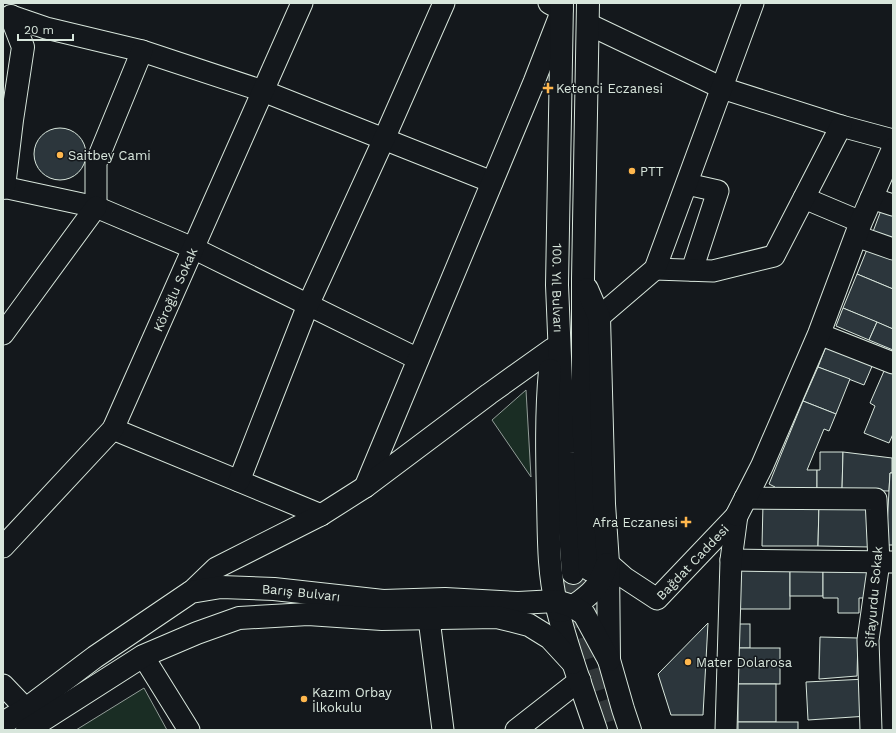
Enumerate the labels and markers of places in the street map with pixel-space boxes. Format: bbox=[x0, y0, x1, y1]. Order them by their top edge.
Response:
place label: Ketenci Eczanesi bbox=[556, 81, 663, 96]
marker: Ketenci Eczanesi bbox=[543, 83, 553, 93]
place label: Saitbey Cami bbox=[68, 148, 151, 163]
marker: Saitbey Cami bbox=[55, 150, 65, 160]
place label: PTT bbox=[640, 164, 664, 179]
marker: PTT bbox=[627, 166, 637, 176]
place label: Afra Eczanesi bbox=[593, 515, 678, 530]
marker: Afra Eczanesi bbox=[681, 517, 691, 527]
place label: Mater Dolarosa bbox=[696, 655, 793, 670]
marker: Mater Dolarosa bbox=[683, 657, 693, 667]
place label: Kazım Orbay İlkokulu bbox=[312, 685, 392, 715]
marker: Kazım Orbay İlkokulu bbox=[299, 694, 309, 704]

